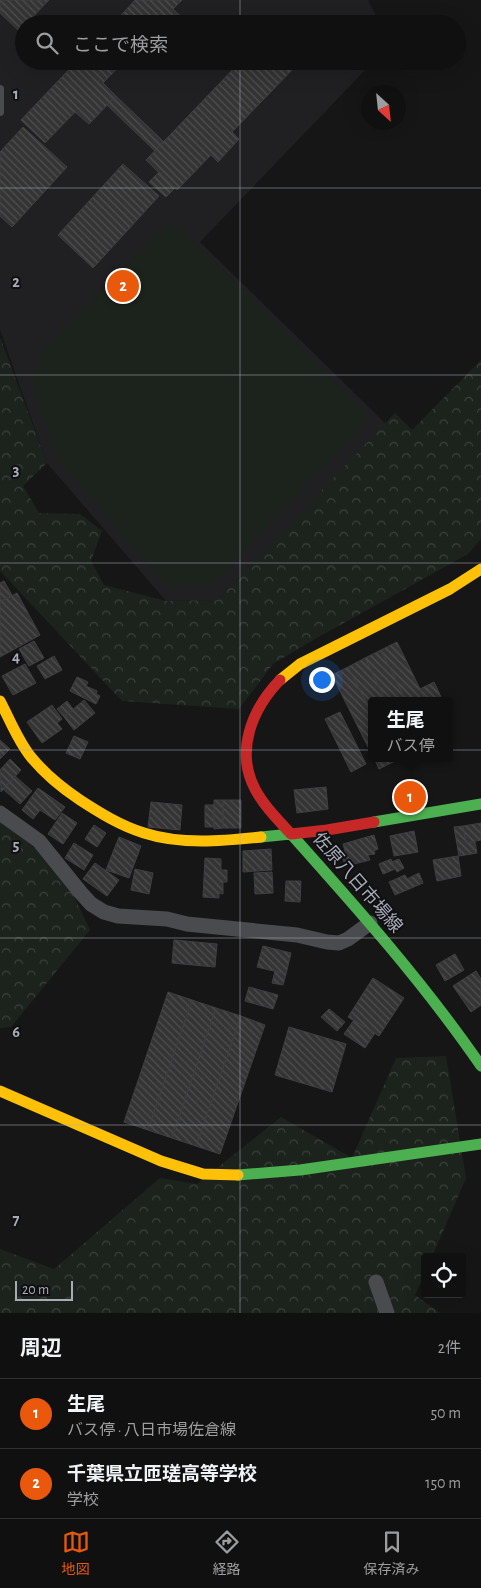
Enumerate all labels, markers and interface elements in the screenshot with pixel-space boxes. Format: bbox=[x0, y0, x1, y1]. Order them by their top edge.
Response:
search box bbox=[15, 15, 466, 70]
icon: search bbox=[33, 29, 61, 57]
text: ここで検索 bbox=[73, 36, 168, 55]
north arrow bbox=[361, 85, 406, 130]
text: 1 bbox=[13, 86, 19, 102]
pin: 2 bbox=[107, 267, 139, 305]
text: 2 bbox=[12, 274, 20, 290]
text: 3 bbox=[13, 462, 20, 478]
text: 4 bbox=[12, 649, 20, 665]
your location bbox=[309, 667, 335, 693]
popup bbox=[368, 697, 453, 762]
text: 生尾 bbox=[386, 711, 425, 730]
text: バス停 bbox=[386, 738, 435, 754]
pin: 1 bbox=[394, 778, 426, 816]
street label: 佐原八日市場線 bbox=[309, 828, 407, 936]
text: 5 bbox=[13, 837, 20, 853]
text: 6 bbox=[12, 1024, 20, 1040]
text: 7 bbox=[13, 1212, 20, 1228]
map controls bbox=[421, 1253, 466, 1298]
button: locate bbox=[421, 1253, 466, 1298]
scale bar bbox=[15, 1278, 72, 1301]
text: 20 m bbox=[22, 1283, 49, 1297]
text: 周辺 bbox=[20, 1338, 62, 1359]
text: 2件 bbox=[438, 1340, 461, 1356]
text: 生尾 bbox=[67, 1395, 105, 1414]
text: 1 bbox=[33, 1405, 39, 1421]
text: 50 m bbox=[430, 1405, 461, 1421]
text: バス停 · 八日市場佐倉線 bbox=[67, 1422, 236, 1438]
text: 千葉県立匝瑳高等学校 bbox=[67, 1465, 257, 1484]
text: 2 bbox=[32, 1475, 40, 1491]
text: 150 m bbox=[425, 1475, 461, 1491]
text: 学校 bbox=[67, 1492, 99, 1508]
tab: 地図 bbox=[62, 1528, 90, 1579]
tab: 経路 bbox=[213, 1528, 241, 1579]
tab: 保存済み bbox=[364, 1528, 420, 1579]

